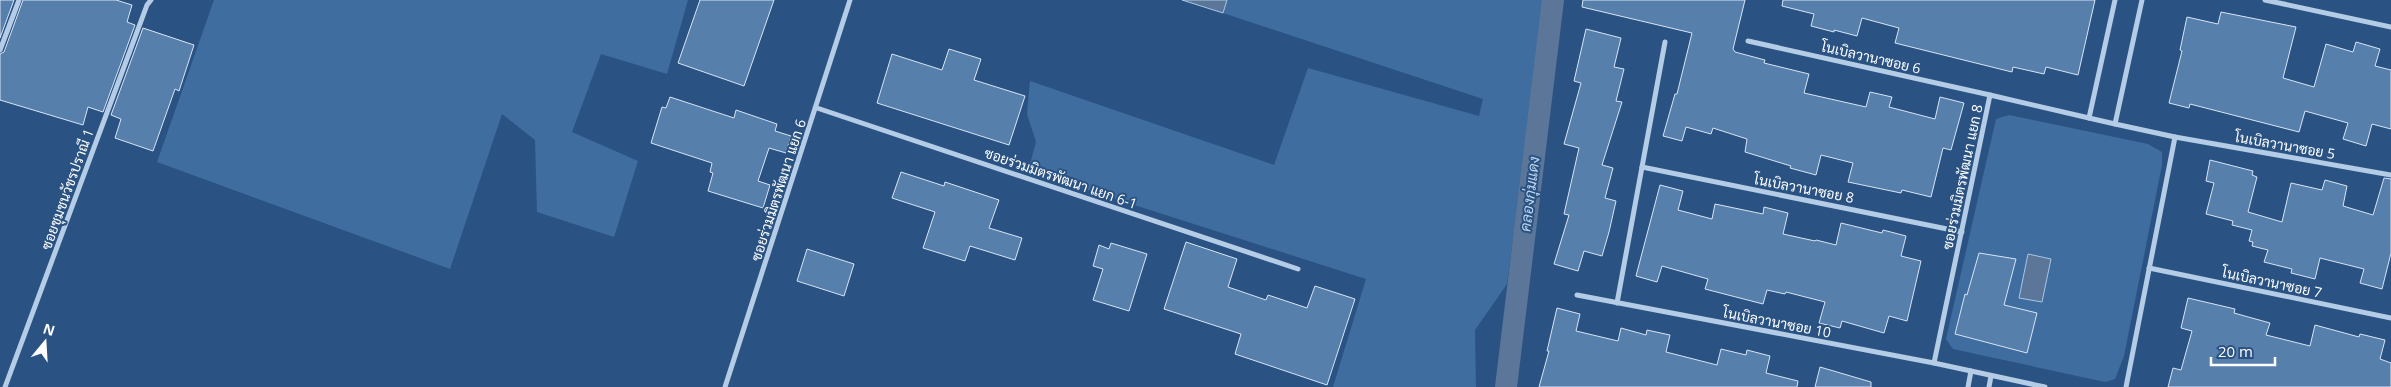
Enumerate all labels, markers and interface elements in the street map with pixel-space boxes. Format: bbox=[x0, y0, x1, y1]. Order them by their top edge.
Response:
street label: โนเบิลวานาซอย 6 bbox=[1818, 36, 1923, 78]
street label: ซอยร่วมมิตรพัฒนา แยก 8 bbox=[1937, 103, 1987, 251]
street label: ซอยร่วมมิตรพัฒนา แยก 6 bbox=[746, 117, 810, 263]
street label: ซอยชุมชนวัชรปราณี 1 bbox=[36, 126, 99, 253]
street label: โนเบิลวานาซอย 5 bbox=[2232, 127, 2337, 163]
street label: ซอยร่วมมิตรพัฒนา แยก 6-1 bbox=[982, 143, 1140, 213]
water label: คลองกุ่มแดง bbox=[1514, 155, 1546, 233]
street label: โนเบิลวานาซอย 8 bbox=[1751, 169, 1856, 207]
street label: โนเบิลวานาซอย 7 bbox=[2219, 262, 2324, 302]
street label: โนเบิลวานาซอย 10 bbox=[1720, 302, 1833, 342]
north arrow bbox=[20, 317, 70, 367]
text: N bbox=[41, 318, 58, 340]
scale bar bbox=[2211, 334, 2275, 366]
text: 20 m bbox=[2218, 341, 2253, 361]

